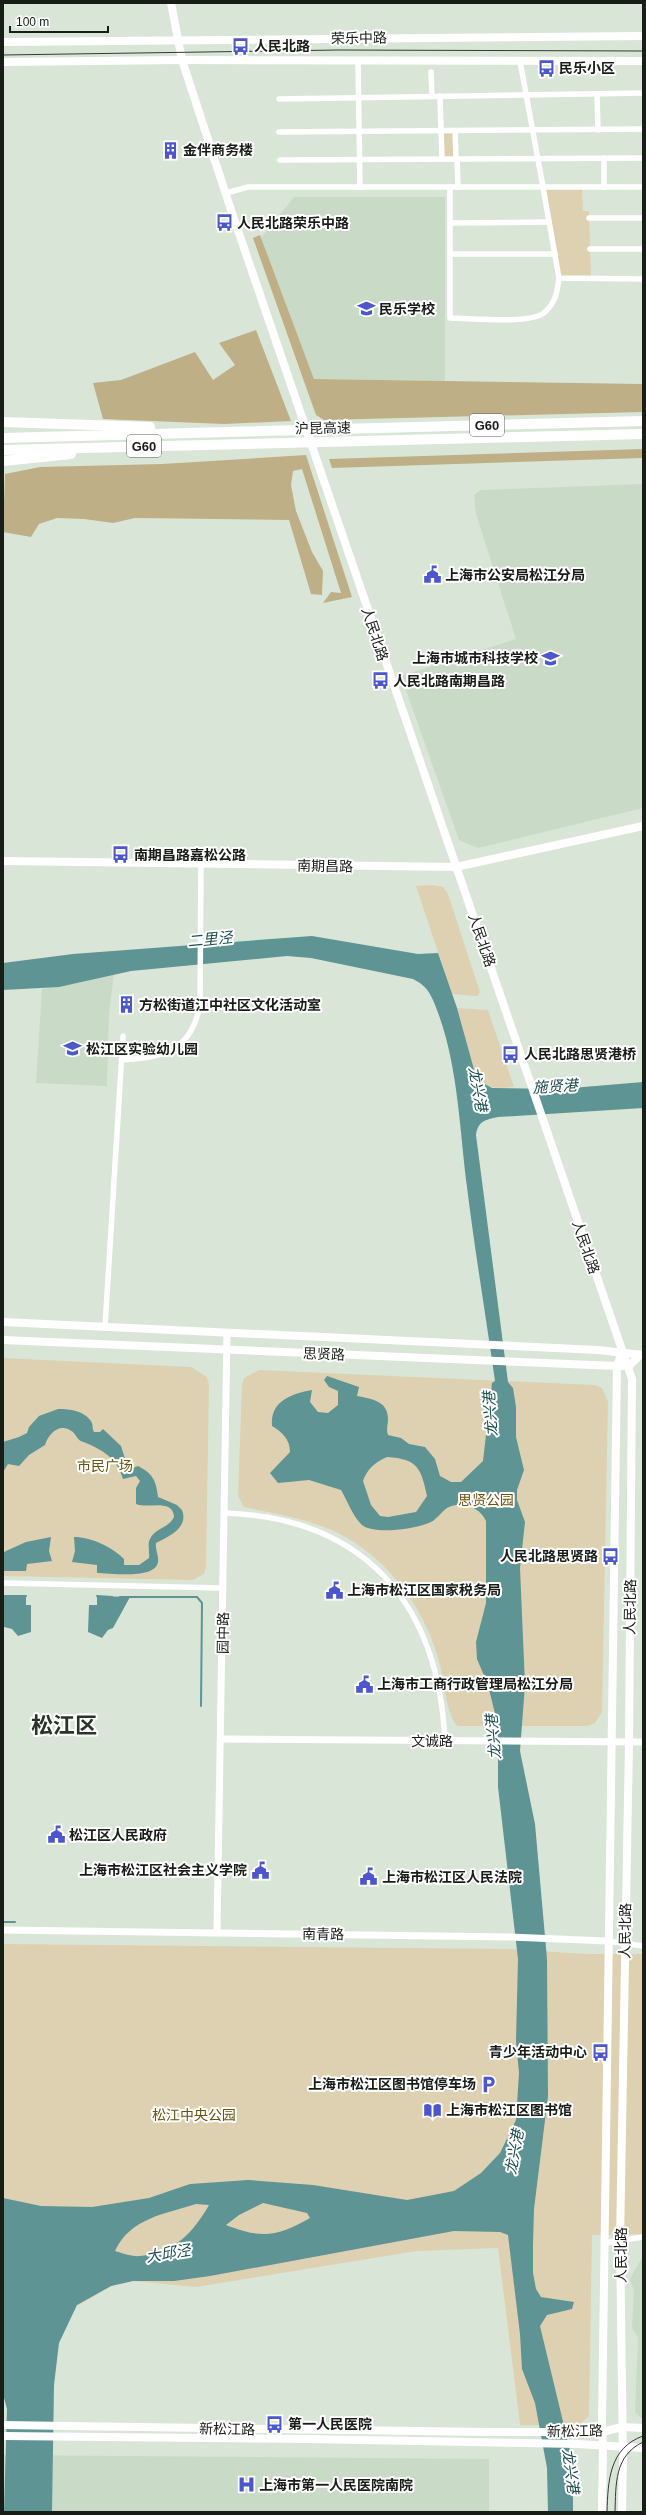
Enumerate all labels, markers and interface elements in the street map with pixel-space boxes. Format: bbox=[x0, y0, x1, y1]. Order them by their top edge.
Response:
scale bar bbox=[10, 8, 108, 34]
text: 100 m bbox=[16, 15, 49, 29]
street label: 荣乐中路 bbox=[331, 30, 387, 46]
bus stop icon: 人民北路 bbox=[231, 36, 251, 56]
place label: 人民北路 bbox=[254, 38, 310, 54]
bus stop icon: 民乐小区 bbox=[536, 58, 556, 78]
place label: 民乐小区 bbox=[559, 60, 615, 76]
building icon: 金伴商务楼 bbox=[160, 140, 180, 160]
place label: 金伴商务楼 bbox=[183, 142, 253, 158]
bus stop icon: 人民北路荣乐中路 bbox=[214, 213, 234, 233]
place label: 人民北路荣乐中路 bbox=[237, 215, 349, 231]
school or university icon: 民乐学校 bbox=[356, 299, 376, 319]
place label: 民乐学校 bbox=[379, 301, 435, 317]
road number: G60 bbox=[470, 414, 504, 436]
street label: 沪昆高速 bbox=[295, 420, 351, 436]
road number: G60 bbox=[127, 435, 161, 457]
public building icon: 上海市公安局松江分局 bbox=[422, 565, 442, 585]
place label: 上海市公安局松江分局 bbox=[445, 567, 585, 583]
street label: 人民北路 bbox=[359, 605, 391, 663]
school or university icon: 上海市城市科技学校 bbox=[541, 648, 561, 668]
place label: 上海市城市科技学校 bbox=[412, 650, 538, 666]
bus stop icon: 人民北路南期昌路 bbox=[370, 671, 390, 691]
place label: 人民北路南期昌路 bbox=[393, 673, 505, 689]
bus stop icon: 南期昌路嘉松公路 bbox=[111, 845, 131, 865]
place label: 南期昌路嘉松公路 bbox=[134, 847, 246, 863]
street label: 南期昌路 bbox=[297, 858, 353, 874]
street label: 人民北路 bbox=[465, 911, 499, 969]
water label: 二里泾 bbox=[187, 928, 235, 950]
building icon: 方松街道江中社区文化活动室 bbox=[116, 995, 136, 1015]
place label: 方松街道江中社区文化活动室 bbox=[139, 997, 321, 1013]
school or university icon: 松江区实验幼儿园 bbox=[63, 1039, 83, 1059]
place label: 松江区实验幼儿园 bbox=[86, 1041, 198, 1057]
bus stop icon: 人民北路思贤港桥 bbox=[501, 1044, 521, 1064]
place label: 人民北路思贤港桥 bbox=[524, 1046, 636, 1062]
water label: 龙兴港 bbox=[466, 1065, 491, 1115]
water label: 施贤港 bbox=[532, 1076, 580, 1096]
street label: 人民北路 bbox=[569, 1218, 603, 1276]
street label: 思贤路 bbox=[303, 1345, 345, 1363]
water label: 龙兴港 bbox=[480, 1389, 500, 1437]
park label: 市民广场 bbox=[77, 1458, 133, 1474]
park label: 思贤公园 bbox=[458, 1492, 514, 1508]
bus stop icon: 人民北路思贤路 bbox=[601, 1546, 621, 1566]
place label: 人民北路思贤路 bbox=[500, 1548, 598, 1564]
street label: 人民北路 bbox=[622, 1579, 638, 1635]
public building icon: 上海市松江区国家税务局 bbox=[324, 1580, 344, 1600]
place label: 上海市松江区国家税务局 bbox=[347, 1582, 501, 1598]
street label: 园中路 bbox=[215, 1612, 231, 1654]
public building icon: 上海市工商行政管理局松江分局 bbox=[354, 1674, 374, 1694]
place label: 上海市工商行政管理局松江分局 bbox=[377, 1676, 573, 1692]
water label: 龙兴港 bbox=[482, 1712, 503, 1760]
district label: 松江区 bbox=[31, 1713, 97, 1738]
street label: 文诚路 bbox=[411, 1733, 453, 1749]
public building icon: 松江区人民政府 bbox=[46, 1825, 66, 1845]
place label: 松江区人民政府 bbox=[69, 1827, 167, 1843]
public building icon: 上海市松江区社会主义学院 bbox=[250, 1860, 270, 1880]
place label: 上海市松江区社会主义学院 bbox=[79, 1862, 247, 1878]
public building icon: 上海市松江区人民法院 bbox=[359, 1867, 379, 1887]
place label: 上海市松江区人民法院 bbox=[382, 1869, 522, 1885]
street label: 人民北路 bbox=[617, 1903, 633, 1959]
street label: 南青路 bbox=[302, 1926, 344, 1942]
bus stop icon: 青少年活动中心 bbox=[590, 2042, 610, 2062]
place label: 青少年活动中心 bbox=[489, 2044, 587, 2060]
parking icon: 上海市松江区图书馆停车场 bbox=[479, 2074, 499, 2094]
place label: 上海市松江区图书馆停车场 bbox=[308, 2076, 476, 2092]
library icon: 上海市松江区图书馆 bbox=[423, 2100, 443, 2120]
place label: 上海市松江区图书馆 bbox=[446, 2102, 572, 2118]
park label: 松江中央公园 bbox=[152, 2107, 236, 2123]
water label: 龙兴港 bbox=[502, 2126, 527, 2176]
street label: 人民北路 bbox=[613, 2227, 629, 2283]
water label: 大邱泾 bbox=[144, 2241, 194, 2265]
bus stop icon: 第一人民医院 bbox=[265, 2414, 285, 2434]
place label: 第一人民医院 bbox=[288, 2416, 372, 2432]
street label: 新松江路 bbox=[199, 2421, 255, 2437]
street label: 新松江路 bbox=[547, 2423, 603, 2439]
water label: 龙兴港 bbox=[559, 2448, 583, 2496]
hospital icon: 上海市第一人民医院南院 bbox=[236, 2475, 256, 2495]
place label: 上海市第一人民医院南院 bbox=[259, 2477, 413, 2493]

